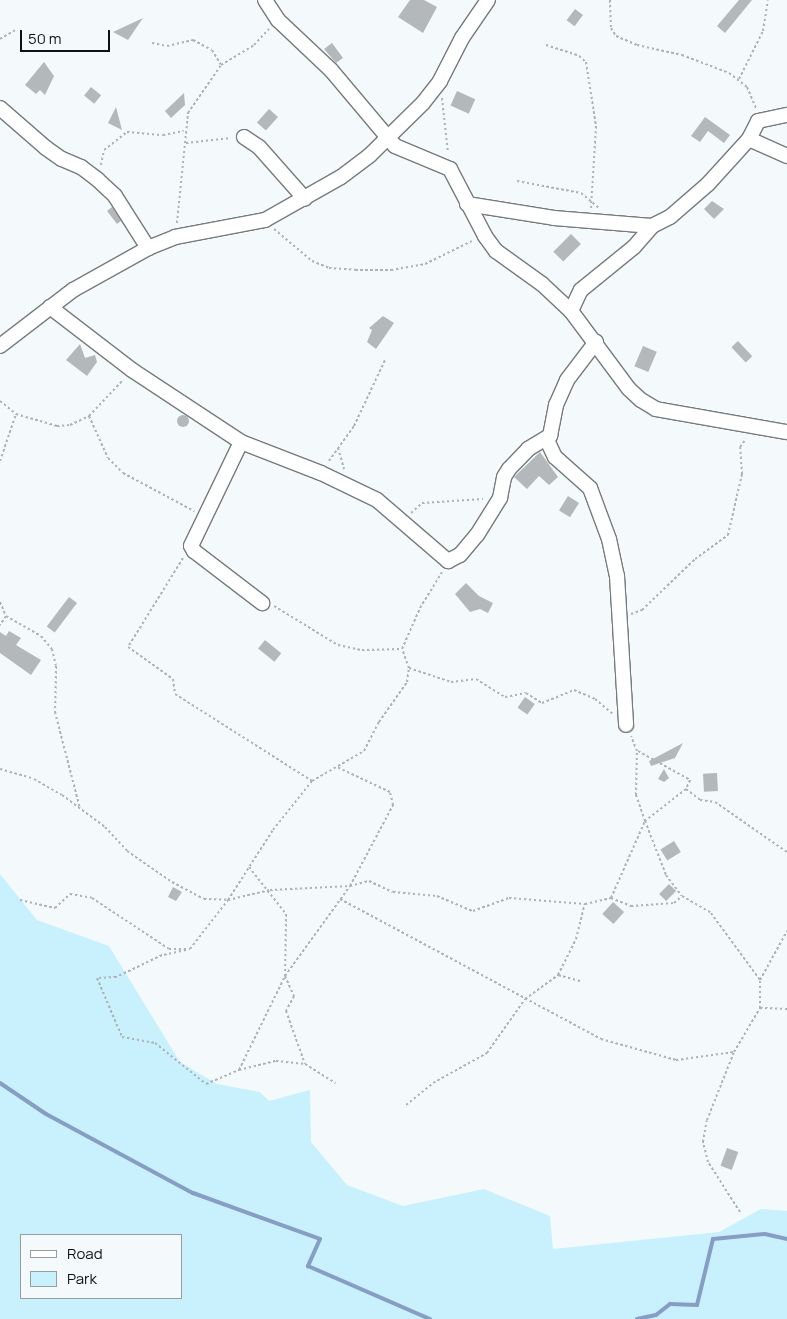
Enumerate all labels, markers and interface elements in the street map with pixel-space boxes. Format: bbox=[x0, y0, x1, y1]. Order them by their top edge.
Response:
scale bar bbox=[22, 20, 112, 52]
text: 50 m bbox=[28, 28, 62, 49]
legend bbox=[20, 1234, 182, 1299]
text: Road bbox=[67, 1243, 103, 1264]
text: Park bbox=[67, 1268, 97, 1289]

